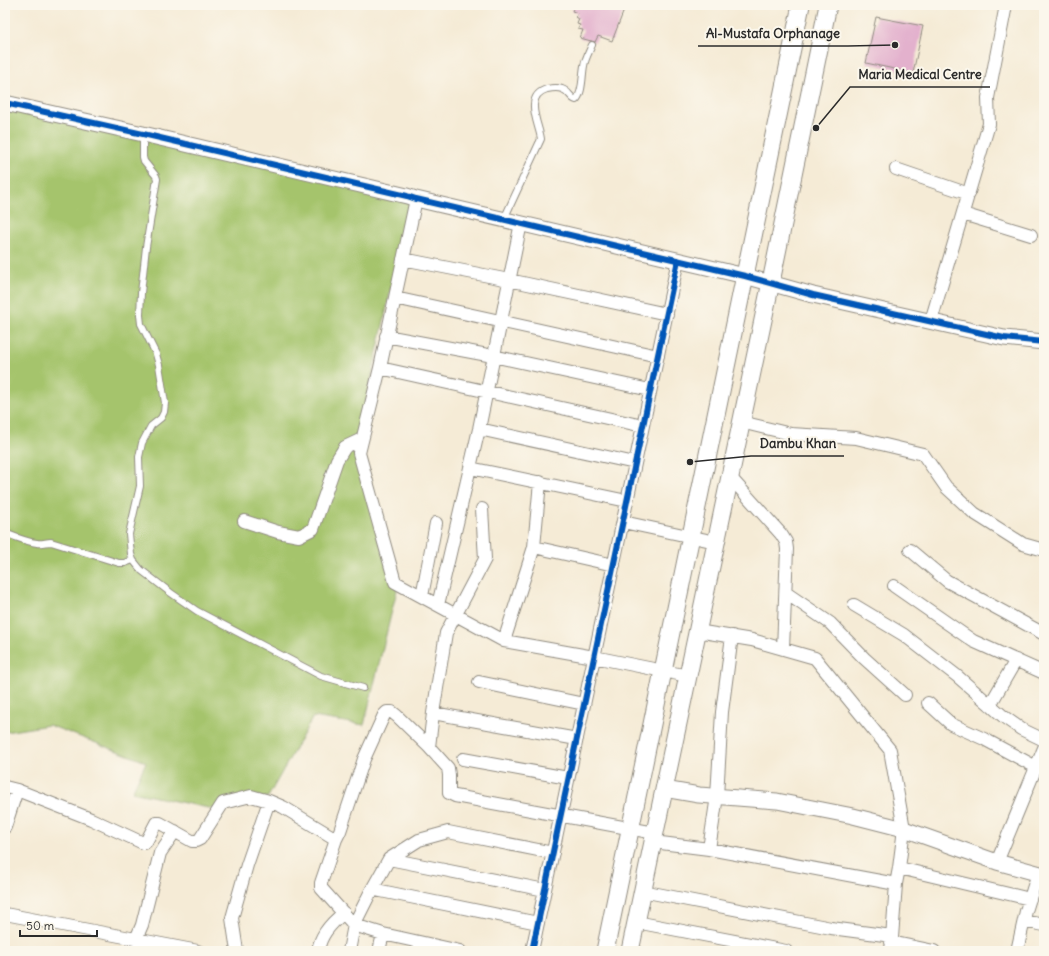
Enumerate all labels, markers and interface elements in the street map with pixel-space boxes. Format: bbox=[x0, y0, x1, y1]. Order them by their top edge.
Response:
callout: Al-Mustafa Orphanage bbox=[698, 21, 848, 46]
text: Al-Mustafa Orphanage bbox=[706, 25, 840, 42]
callout: Maria Medical Centre bbox=[850, 62, 990, 87]
text: Maria Medical Centre bbox=[858, 66, 982, 83]
callout: Dambu Khan bbox=[751, 431, 844, 456]
text: Dambu Khan bbox=[760, 435, 837, 452]
scale bar bbox=[20, 912, 97, 938]
text: 50 m bbox=[26, 918, 55, 933]

